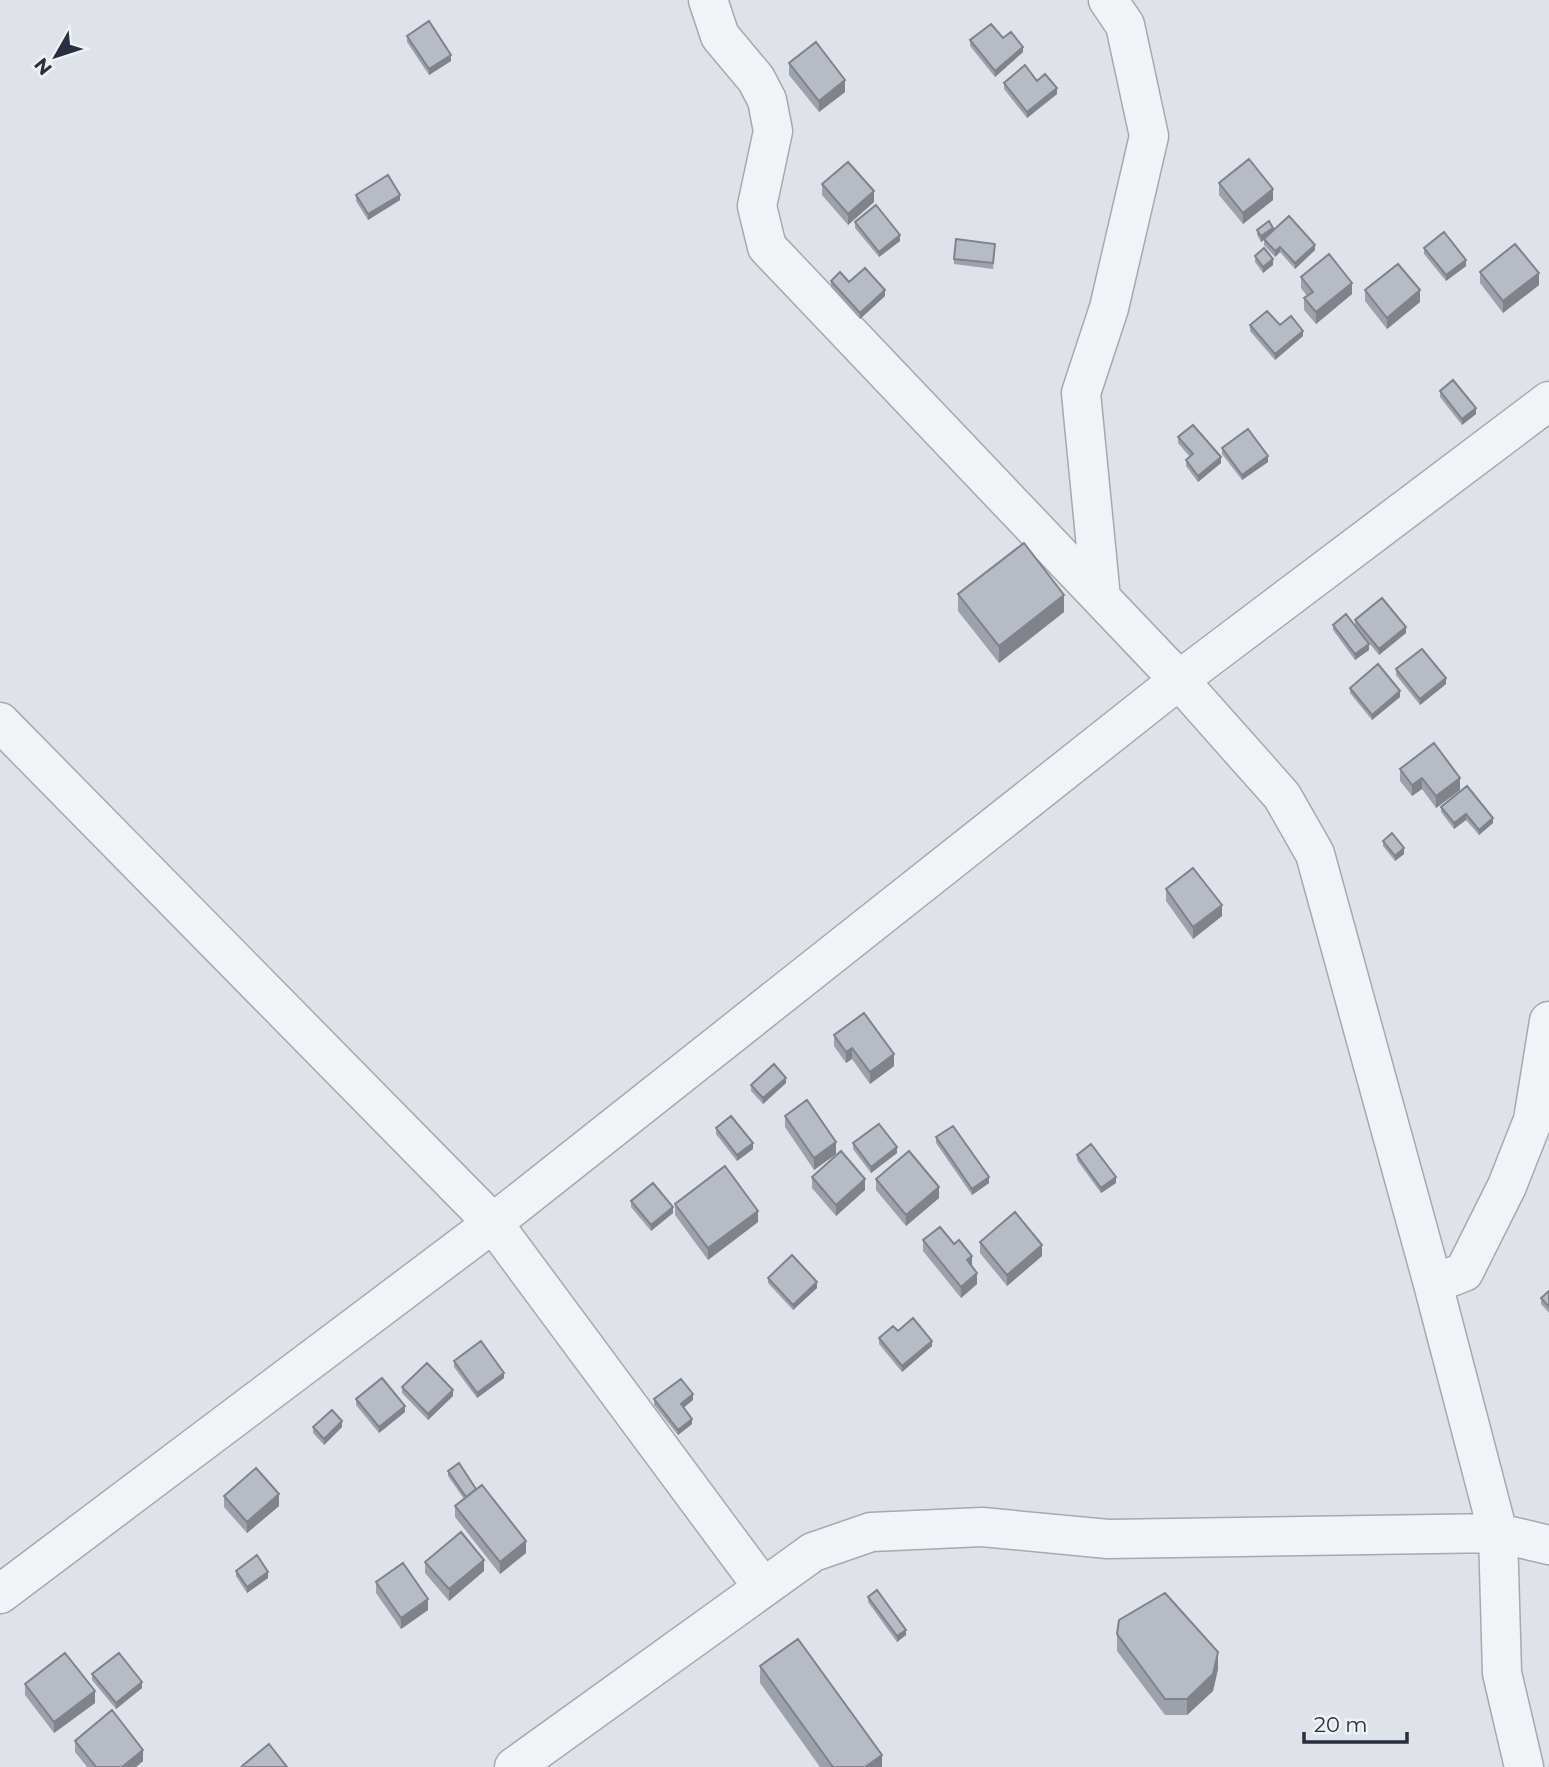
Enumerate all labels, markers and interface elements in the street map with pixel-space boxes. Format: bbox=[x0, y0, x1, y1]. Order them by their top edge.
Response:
north arrow bbox=[21, 21, 91, 91]
text: N bbox=[29, 53, 57, 80]
scale bar bbox=[1304, 1700, 1407, 1744]
text: 20 m bbox=[1314, 1712, 1368, 1737]

